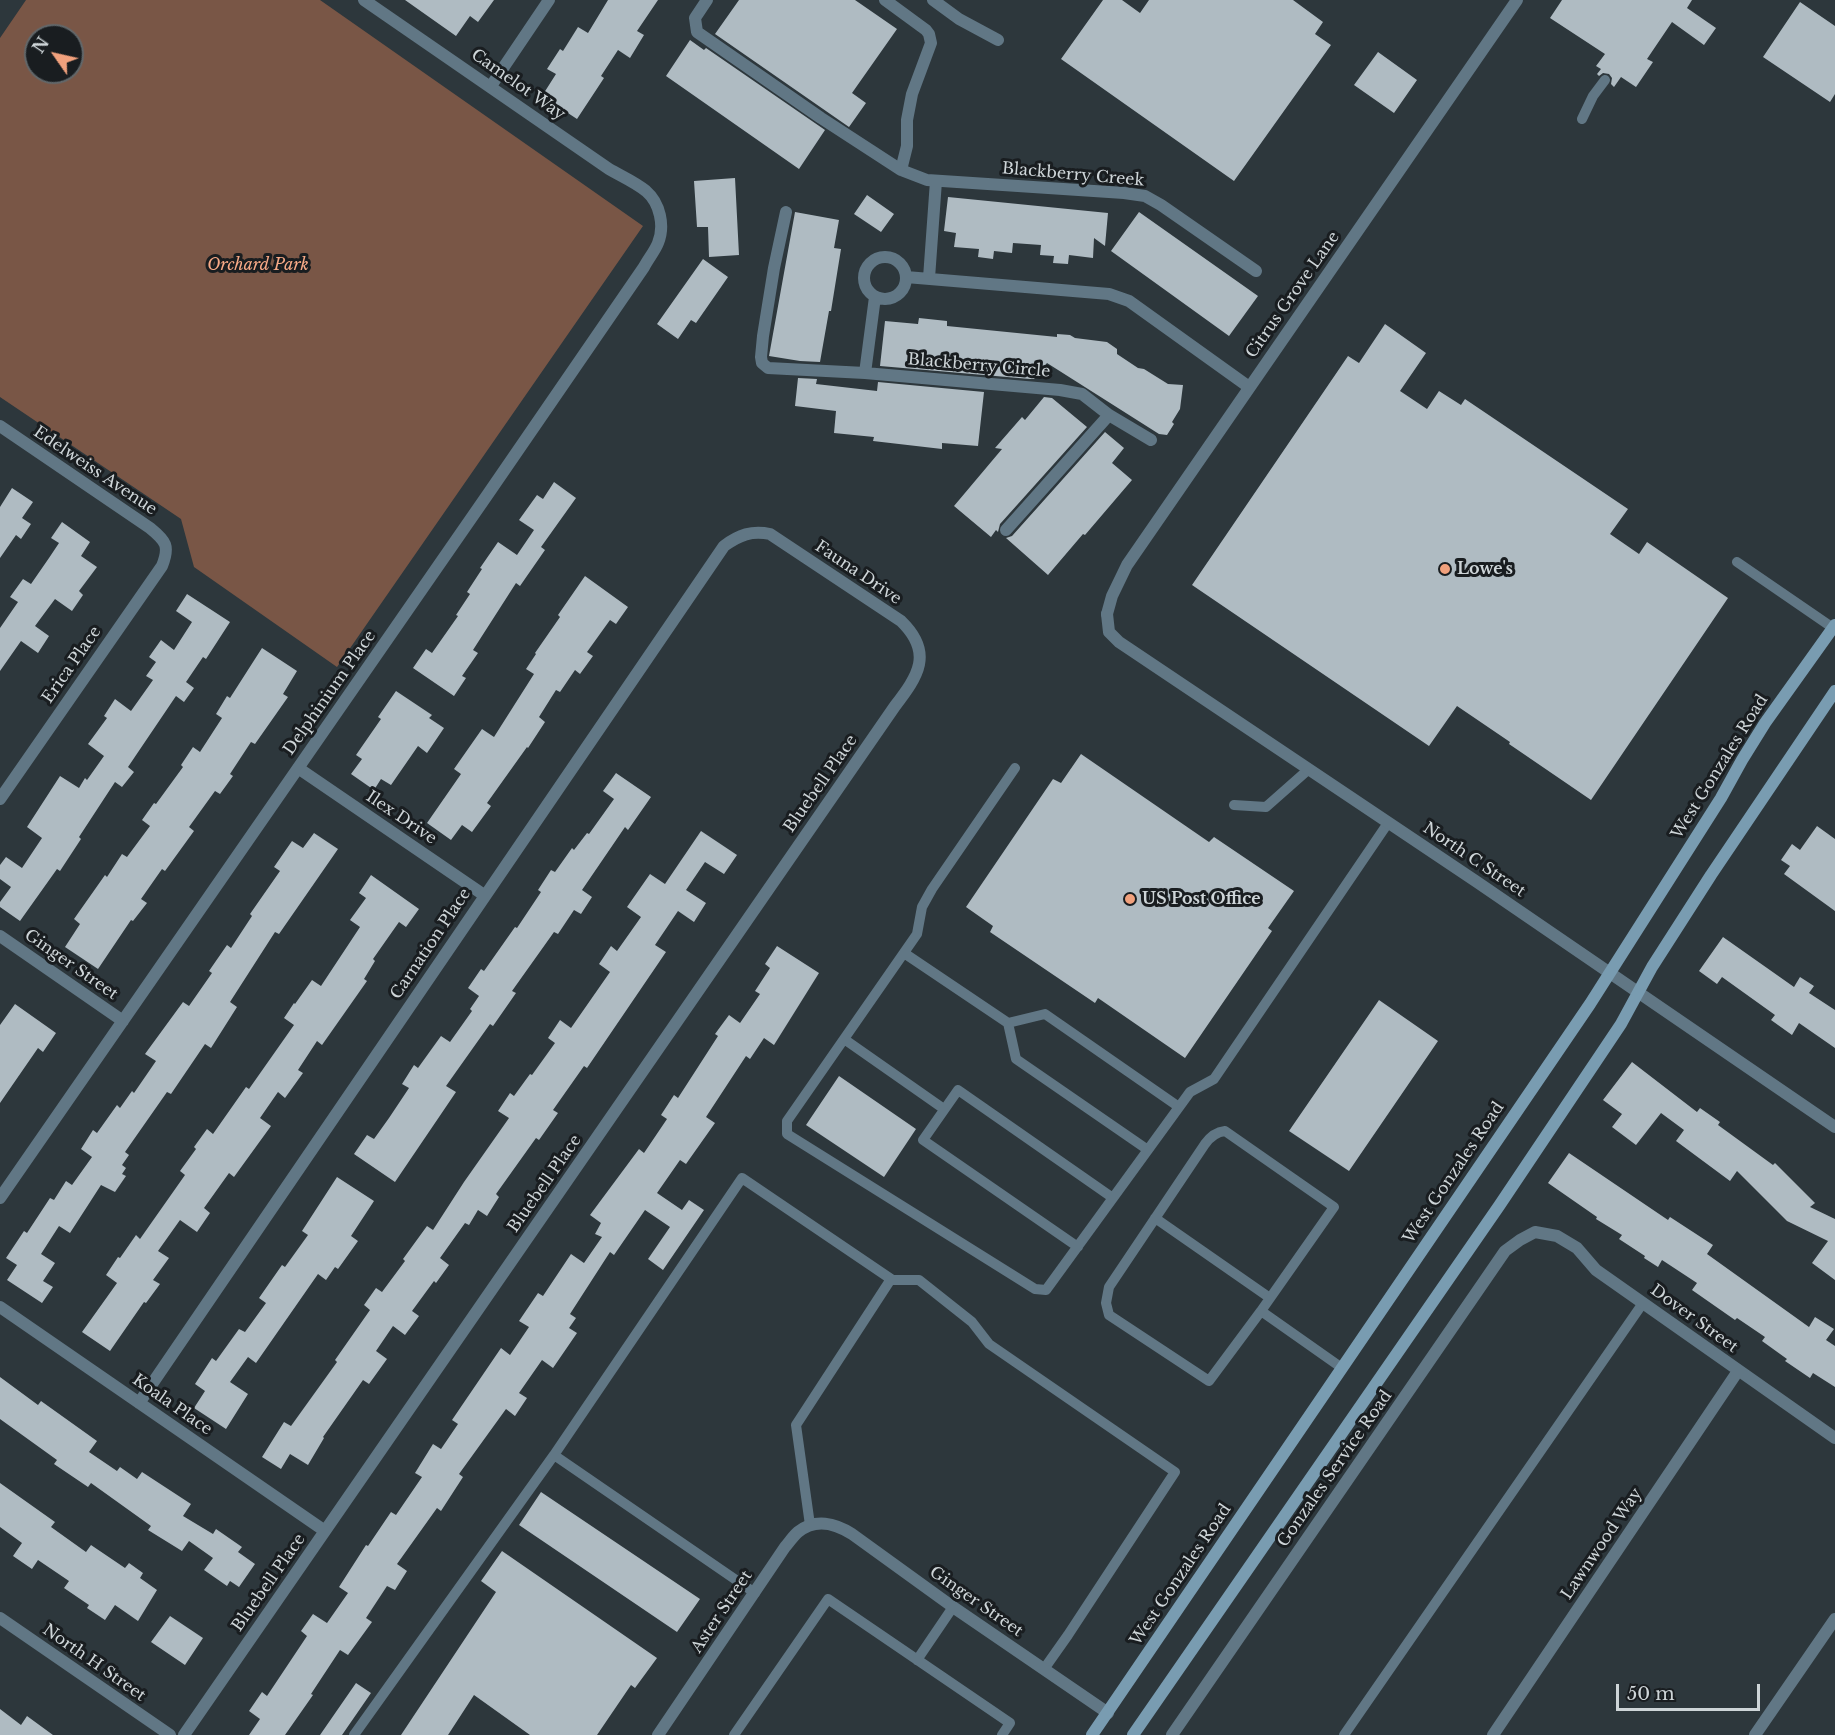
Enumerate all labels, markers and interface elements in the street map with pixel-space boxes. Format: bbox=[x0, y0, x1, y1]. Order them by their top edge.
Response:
north arrow bbox=[24, 24, 84, 84]
text: N bbox=[28, 33, 53, 57]
street label: Camelot Way bbox=[467, 45, 569, 125]
street label: Blackberry Creek bbox=[1001, 159, 1145, 191]
street label: Citrus Grove Lane bbox=[1242, 228, 1344, 362]
park label: Orchard Park bbox=[207, 255, 309, 275]
street label: Blackberry Circle bbox=[907, 350, 1051, 382]
street label: Edelweiss Avenue bbox=[30, 423, 160, 519]
street label: Fauna Drive bbox=[811, 537, 905, 609]
place label: Lowe's bbox=[1457, 559, 1513, 579]
marker: Lowe's bbox=[1438, 562, 1452, 576]
street label: Erica Place bbox=[38, 623, 106, 707]
street label: Delphinium Place bbox=[280, 627, 380, 759]
street label: West Gonzales Road bbox=[1668, 691, 1772, 843]
street label: Bluebell Place bbox=[780, 731, 862, 837]
street label: Ilex Drive bbox=[362, 787, 440, 849]
street label: North C Street bbox=[1419, 819, 1529, 901]
street label: Carnation Place bbox=[387, 885, 475, 1003]
place label: US Post Office bbox=[1142, 889, 1261, 909]
marker: US Post Office bbox=[1123, 892, 1137, 906]
street label: Ginger Street bbox=[21, 926, 121, 1004]
street label: West Gonzales Road bbox=[1399, 1099, 1509, 1247]
street label: Bluebell Place bbox=[504, 1131, 586, 1237]
street label: Dover Street bbox=[1647, 1281, 1741, 1357]
street label: Koala Place bbox=[128, 1371, 216, 1439]
street label: Gonzales Service Road bbox=[1274, 1387, 1396, 1551]
street label: Lawnwood Way bbox=[1558, 1485, 1646, 1603]
street label: West Gonzales Road bbox=[1126, 1501, 1236, 1649]
street label: Bluebell Place bbox=[228, 1530, 310, 1636]
street label: Ginger Street bbox=[926, 1563, 1026, 1641]
street label: Aster Street bbox=[687, 1567, 757, 1657]
street label: North H Street bbox=[39, 1620, 149, 1706]
scale bar bbox=[1619, 1672, 1763, 1710]
text: 50 m bbox=[1627, 1683, 1675, 1705]

